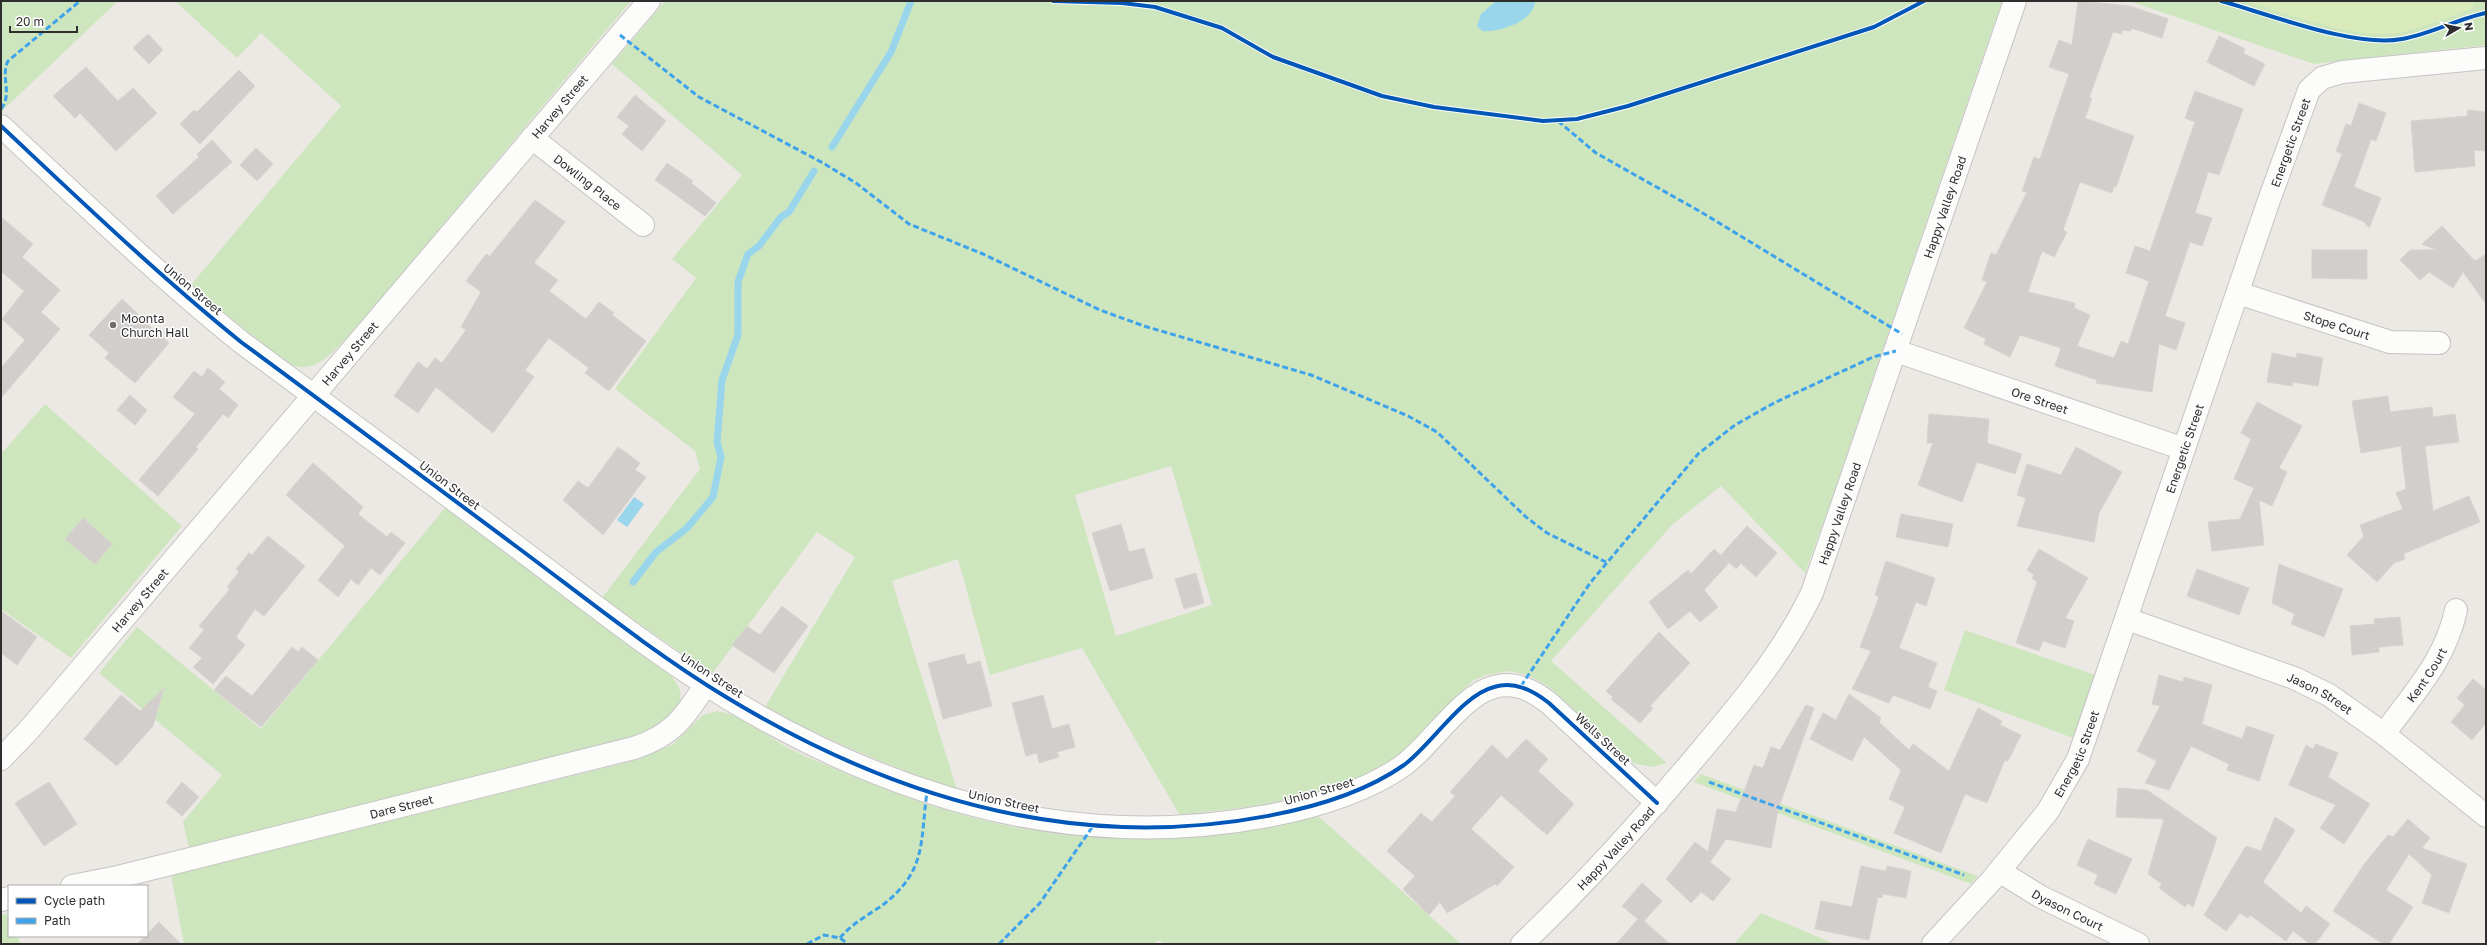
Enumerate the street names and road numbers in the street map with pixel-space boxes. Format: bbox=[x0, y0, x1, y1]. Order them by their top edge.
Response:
street label: Harvey Street bbox=[528, 71, 591, 141]
street label: Energetic Street bbox=[2267, 96, 2313, 189]
street label: Dowling Place bbox=[551, 151, 625, 213]
street label: Happy Valley Road bbox=[1920, 154, 1969, 260]
street label: Union Street bbox=[160, 260, 226, 318]
street label: Stope Court bbox=[2302, 307, 2372, 343]
street label: Harvey Street bbox=[318, 318, 381, 388]
street label: Ore Street bbox=[2010, 383, 2070, 417]
street label: Energetic Street bbox=[2162, 402, 2206, 495]
street label: Union Street bbox=[417, 457, 484, 513]
street label: Happy Valley Road bbox=[1815, 460, 1864, 567]
street label: Harvey Street bbox=[108, 565, 171, 635]
street label: Kent Court bbox=[2403, 645, 2450, 705]
street label: Union Street bbox=[678, 649, 747, 701]
street label: Jason Street bbox=[2285, 669, 2356, 717]
street label: Energetic Street bbox=[2050, 708, 2102, 800]
street label: Wells Street bbox=[1572, 709, 1634, 769]
street label: Union Street bbox=[1282, 774, 1356, 808]
street label: Union Street bbox=[967, 786, 1041, 816]
street label: Dare Street bbox=[368, 791, 435, 821]
street label: Happy Valley Road bbox=[1573, 803, 1657, 893]
street label: Dyason Court bbox=[2029, 886, 2106, 934]

